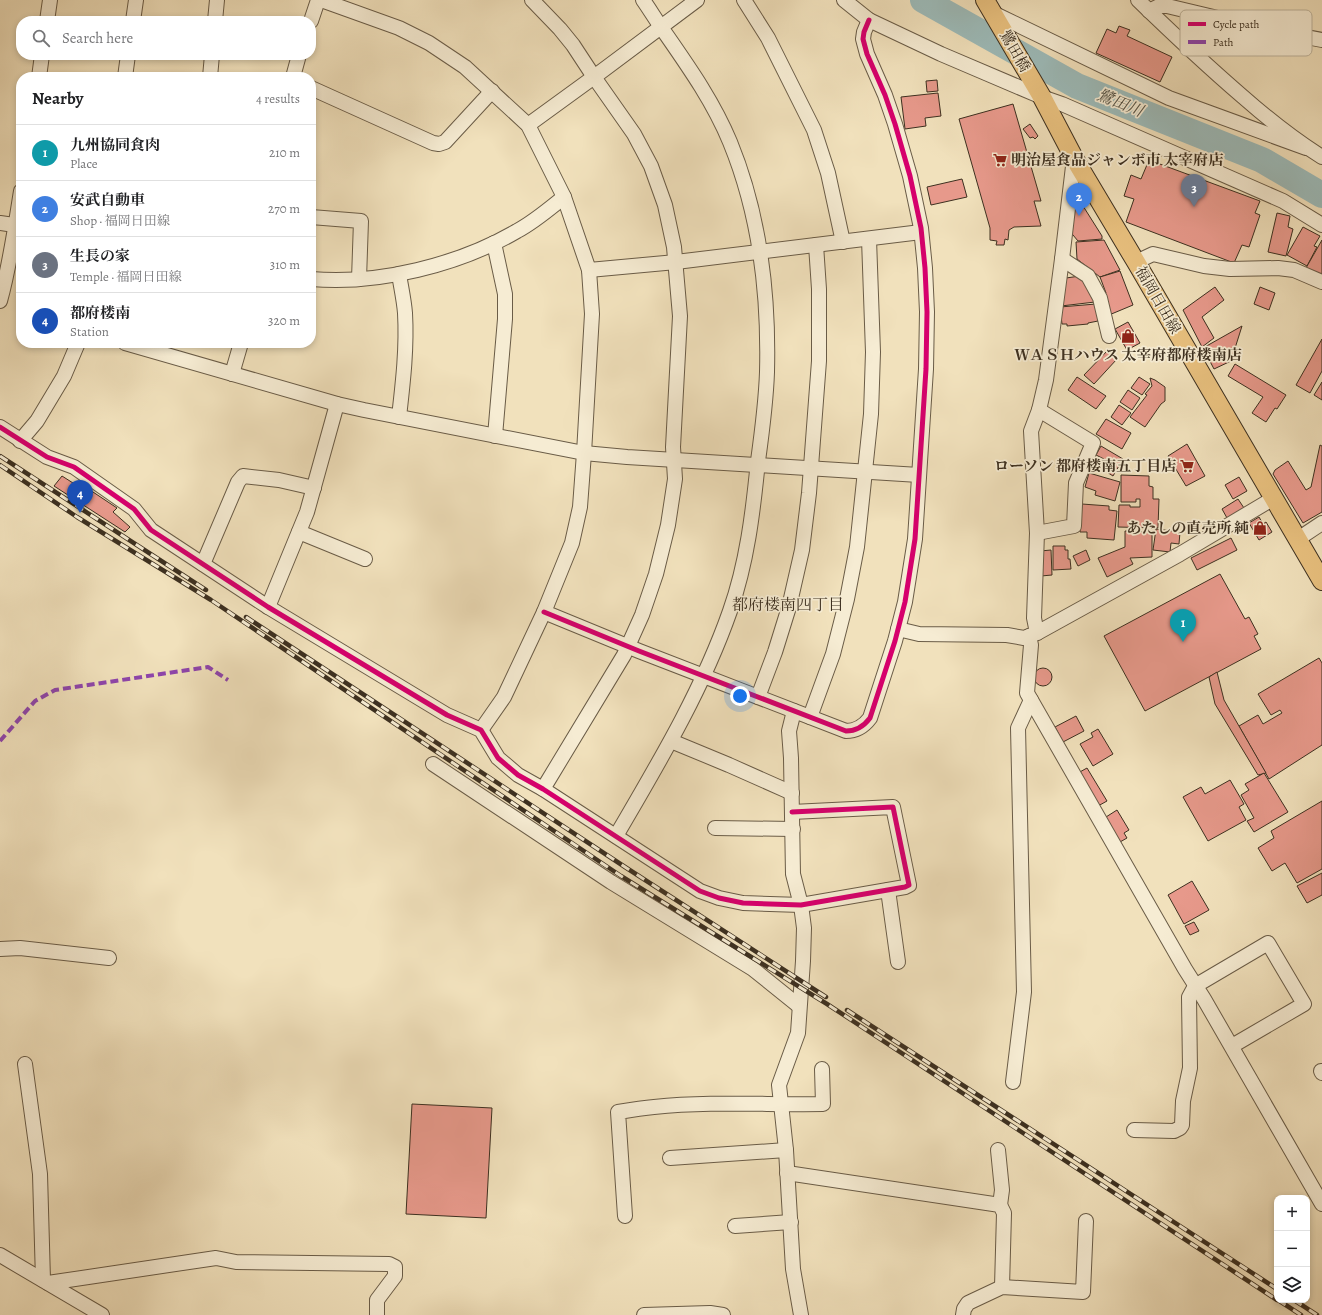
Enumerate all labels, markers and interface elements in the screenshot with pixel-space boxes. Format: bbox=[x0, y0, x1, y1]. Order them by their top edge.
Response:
legend bbox=[1180, 10, 1312, 56]
search box bbox=[16, 16, 316, 60]
text: Cycle path bbox=[1213, 17, 1260, 32]
icon: search bbox=[30, 27, 52, 49]
street label: 鷺田橋 bbox=[995, 27, 1035, 75]
text: Search here bbox=[62, 28, 133, 48]
text: Path bbox=[1213, 35, 1234, 50]
water label: 鷺田川 bbox=[1094, 84, 1148, 123]
text: Nearby bbox=[32, 87, 83, 110]
text: 4 results bbox=[256, 90, 300, 107]
text: 九州協同食肉 bbox=[70, 135, 160, 155]
text: 1 bbox=[43, 144, 47, 161]
text: 210 m bbox=[269, 144, 300, 161]
place label: 明治屋食品ジャンボ市 太宰府店 bbox=[1011, 150, 1223, 170]
supermarket icon: 明治屋食品ジャンボ市 太宰府店 bbox=[992, 152, 1008, 168]
text: Place bbox=[70, 155, 98, 172]
pin: 3 bbox=[1181, 174, 1207, 207]
pin: 2 bbox=[1066, 183, 1092, 216]
text: 安武自動車 bbox=[70, 190, 145, 210]
text: 2 bbox=[42, 200, 48, 217]
text: 270 m bbox=[268, 200, 300, 217]
text: Shop · 福岡日田線 bbox=[70, 212, 170, 229]
text: 生長の家 bbox=[70, 246, 130, 266]
text: 3 bbox=[42, 256, 48, 273]
text: 310 m bbox=[270, 256, 300, 273]
street label: 福岡日田線 bbox=[1131, 263, 1185, 337]
text: Temple · 福岡日田線 bbox=[70, 268, 182, 285]
text: 都府楼南 bbox=[70, 303, 130, 323]
text: 4 bbox=[42, 312, 48, 329]
text: 320 m bbox=[268, 312, 300, 329]
text: Station bbox=[70, 323, 109, 340]
shop icon: ＷＡＳＨハウス 太宰府都府楼南店 bbox=[1120, 328, 1136, 344]
place label: ＷＡＳＨハウス 太宰府都府楼南店 bbox=[1014, 345, 1242, 365]
place label: ローソン 都府楼南五丁目店 bbox=[994, 456, 1176, 476]
supermarket icon: ローソン 都府楼南五丁目店 bbox=[1179, 458, 1195, 474]
pin: 4 bbox=[67, 480, 93, 513]
place label: あたしの直売所 純 bbox=[1126, 518, 1249, 538]
shop icon: あたしの直売所 純 bbox=[1252, 520, 1268, 536]
district label: 都府楼南四丁目 bbox=[732, 594, 844, 616]
pin: 1 bbox=[1170, 609, 1196, 642]
your location bbox=[730, 686, 750, 706]
map controls bbox=[1274, 1195, 1310, 1303]
button: + bbox=[1274, 1195, 1310, 1231]
button: − bbox=[1274, 1231, 1310, 1267]
button: layers bbox=[1274, 1267, 1310, 1303]

